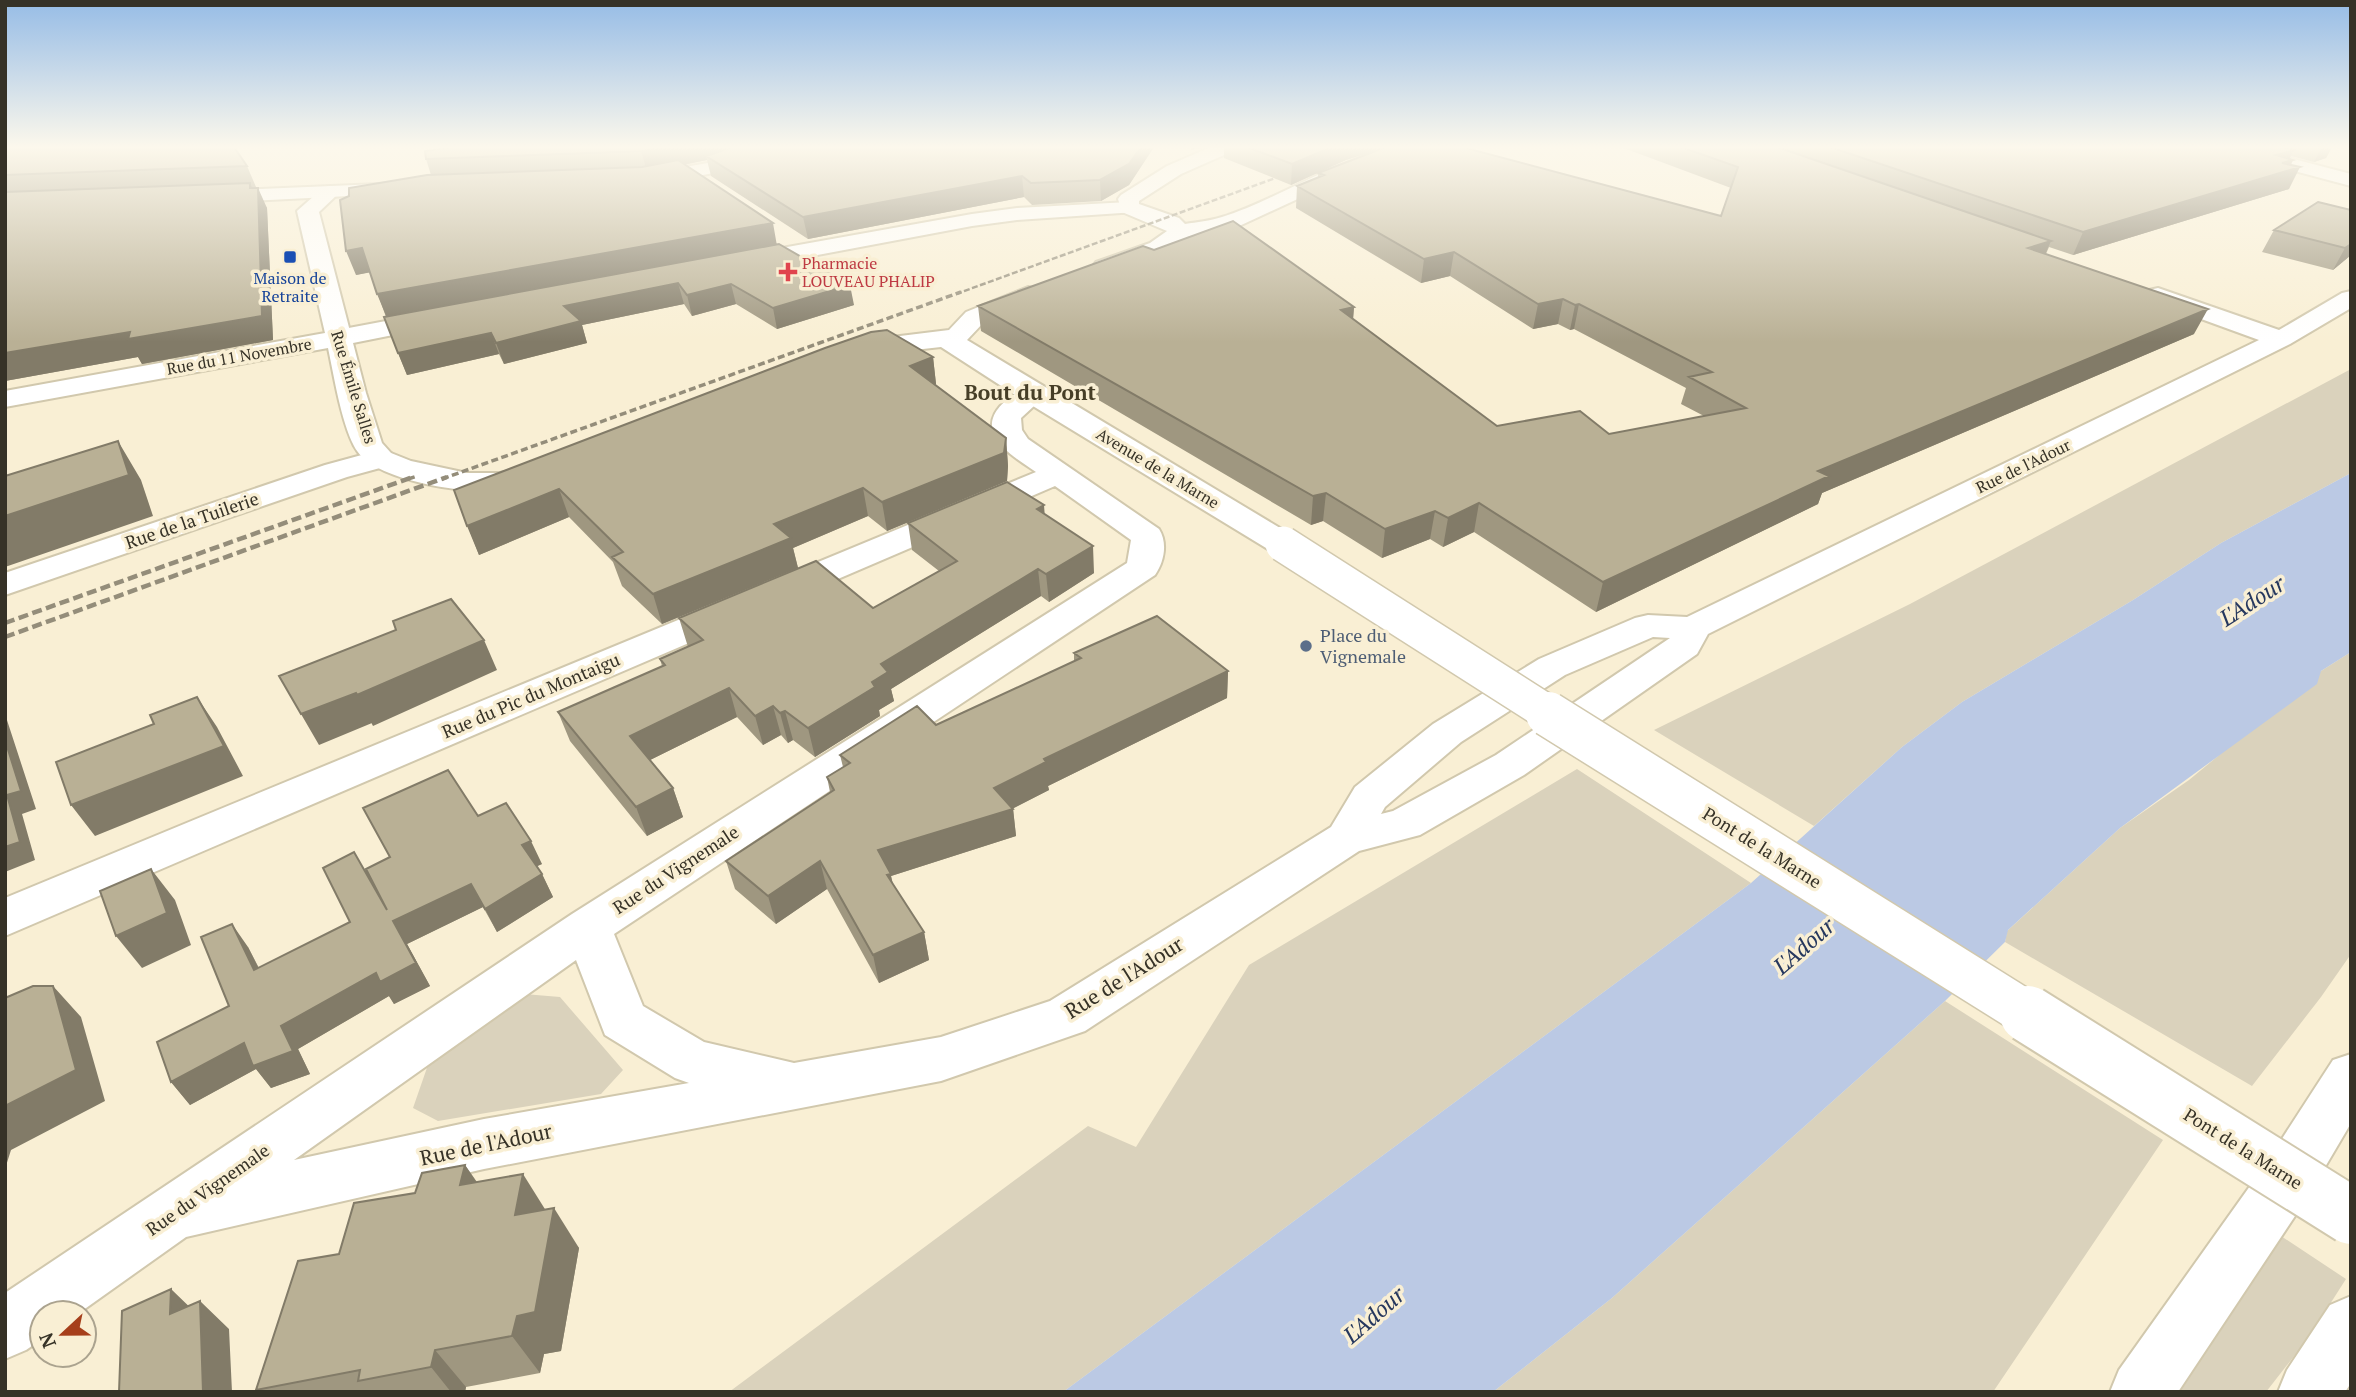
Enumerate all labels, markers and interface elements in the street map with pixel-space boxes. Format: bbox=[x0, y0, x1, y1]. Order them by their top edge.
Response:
marker: Maison de Retraite bbox=[282, 249, 298, 265]
place label: Pharmacie LOUVEAU PHALIP bbox=[802, 252, 935, 292]
marker: Pharmacie LOUVEAU PHALIP bbox=[780, 264, 796, 280]
place label: Maison de Retraite bbox=[254, 267, 326, 307]
street label: Rue Émile Salles bbox=[326, 328, 382, 446]
street label: Rue du 11 Novembre bbox=[165, 332, 313, 380]
district label: Bout du Pont bbox=[964, 378, 1096, 406]
street label: Avenue de la Marne bbox=[1093, 423, 1223, 513]
street label: Rue de l'Adour bbox=[1972, 433, 2075, 498]
street label: Rue de la Tuilerie bbox=[122, 486, 262, 554]
water label: L'Adour bbox=[2212, 567, 2291, 634]
place label: Place du Vignemale bbox=[1320, 623, 1406, 668]
marker: Place du Vignemale bbox=[1298, 638, 1314, 654]
street label: Rue du Pic du Montaigu bbox=[438, 647, 623, 743]
street label: Pont de la Marne bbox=[1699, 801, 1826, 893]
street label: Rue du Vignemale bbox=[608, 819, 743, 919]
water label: L'Adour bbox=[1766, 910, 1842, 982]
street label: Rue de l'Adour bbox=[1059, 930, 1188, 1025]
street label: Pont de la Marne bbox=[2180, 1102, 2307, 1194]
street label: Rue de l'Adour bbox=[417, 1116, 554, 1172]
street label: Rue du Vignemale bbox=[141, 1138, 274, 1241]
water label: L'Adour bbox=[1336, 1279, 1412, 1351]
north arrow bbox=[28, 1299, 98, 1369]
text: N bbox=[32, 1329, 61, 1352]

